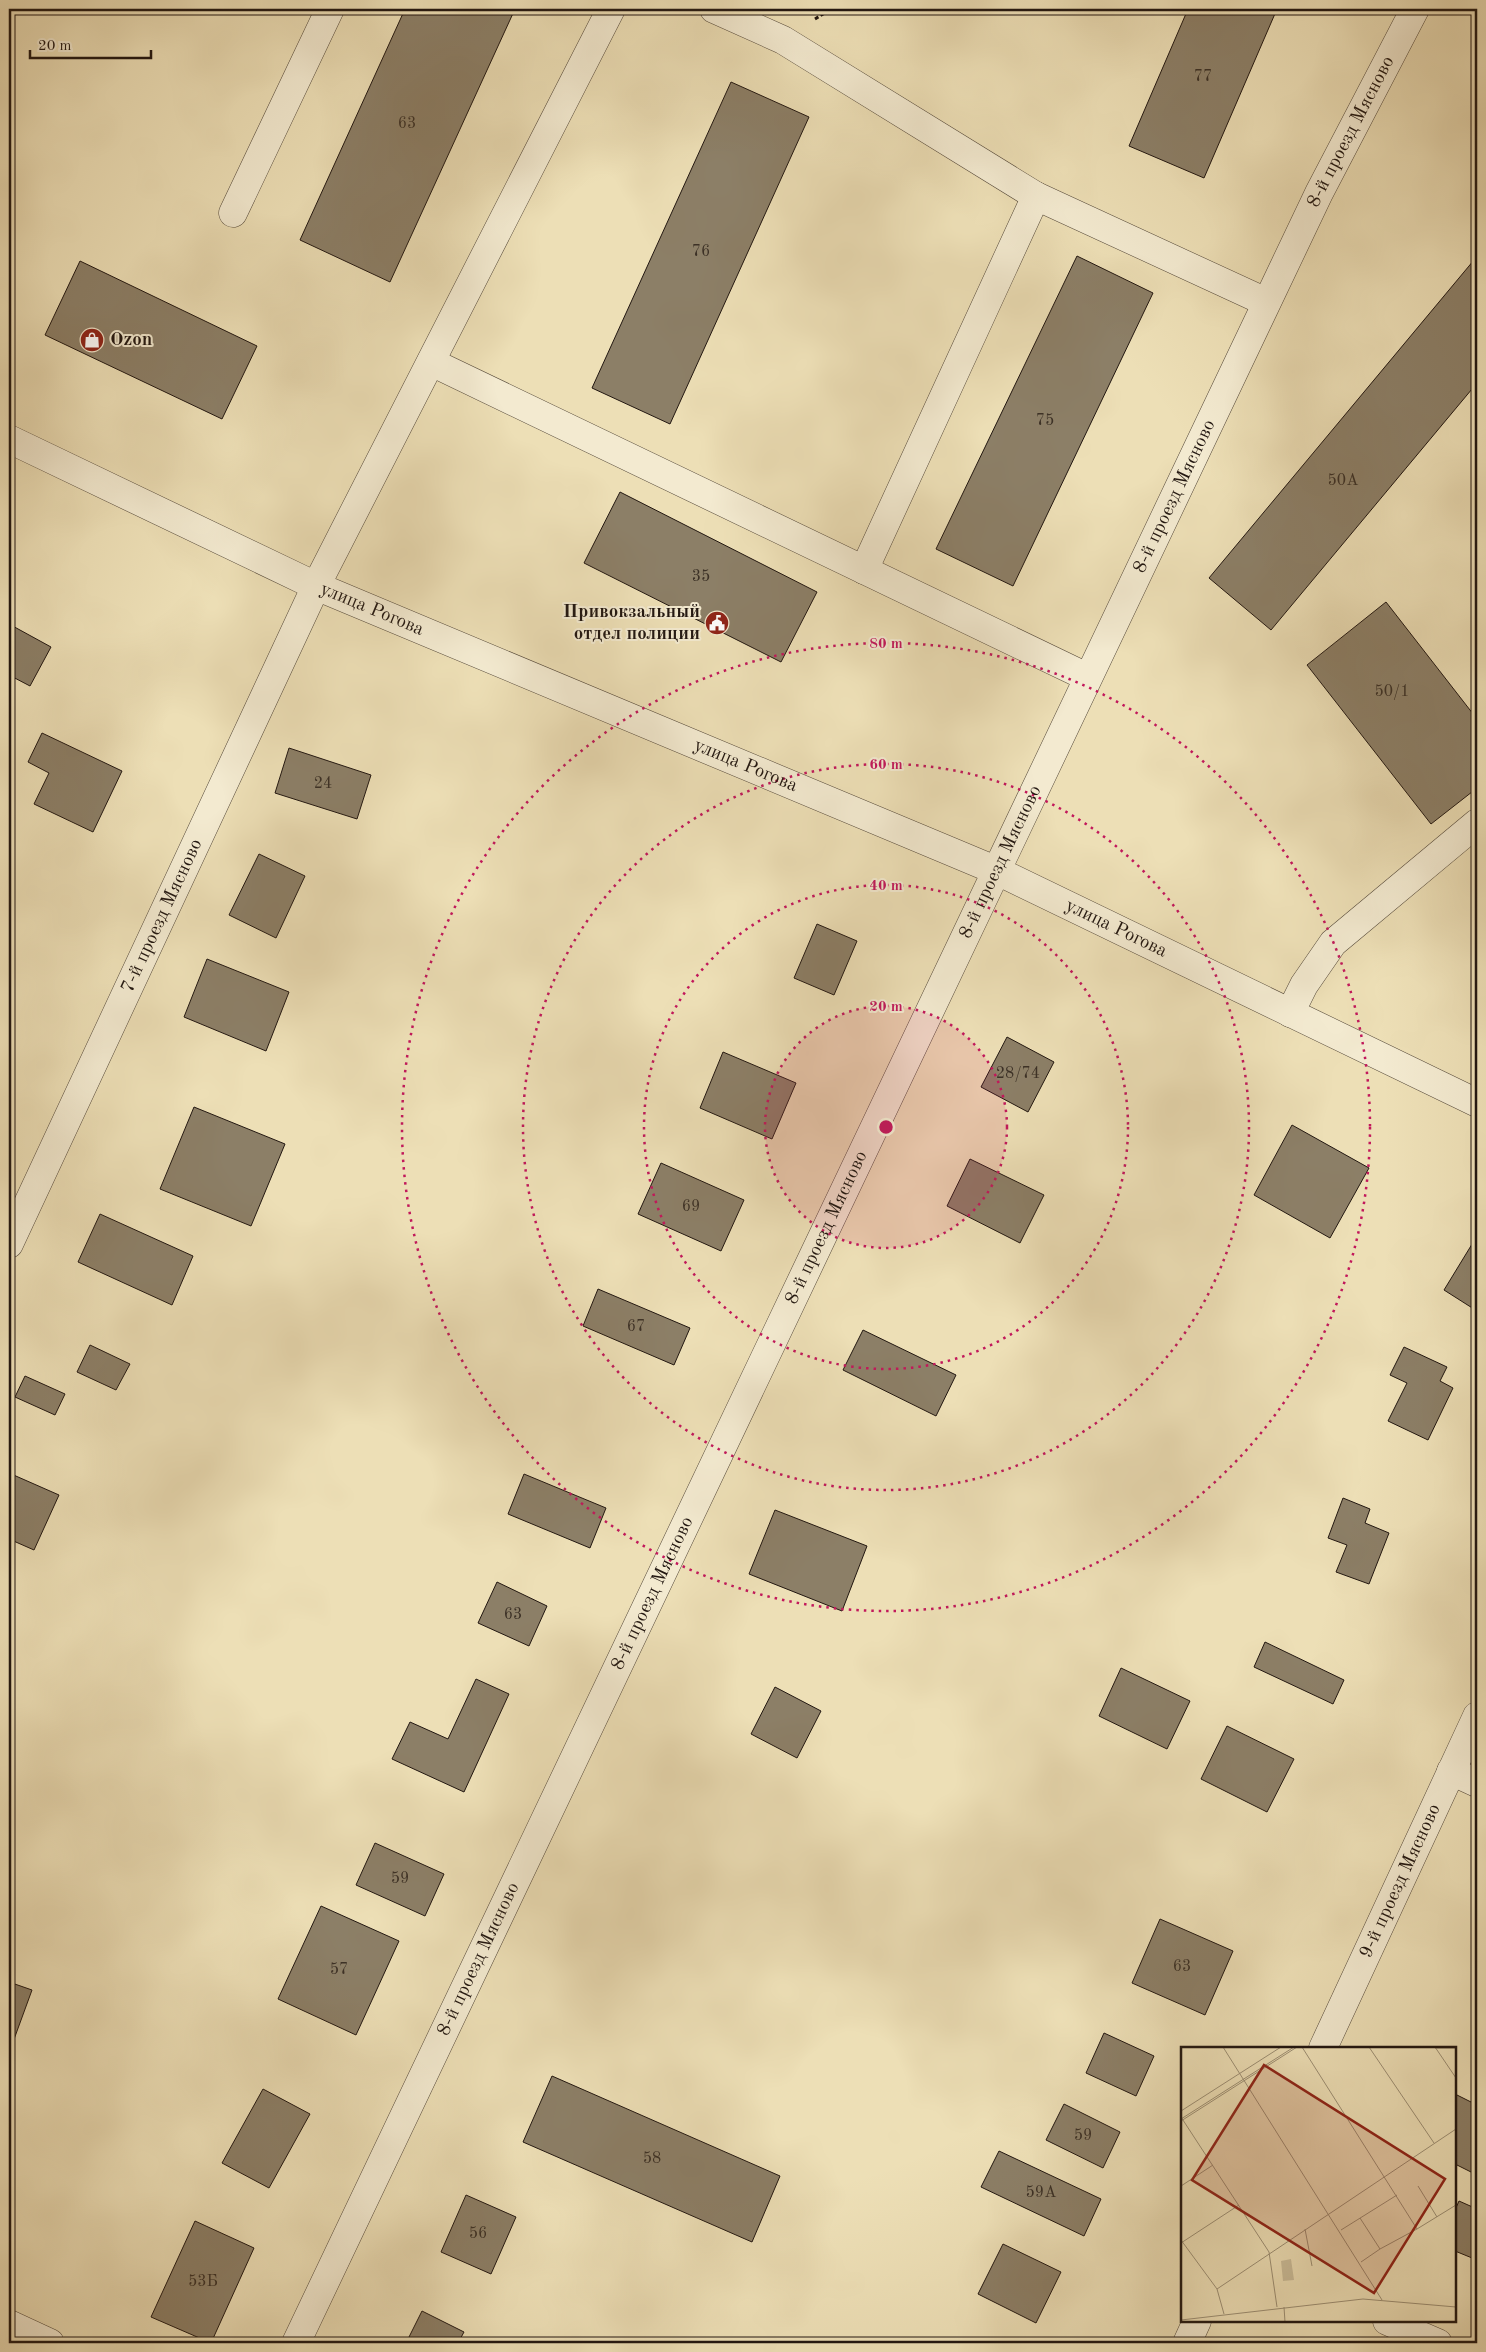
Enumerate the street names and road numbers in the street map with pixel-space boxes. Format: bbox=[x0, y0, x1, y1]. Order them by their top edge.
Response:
street label: 8-й проезд Мясново bbox=[1304, 53, 1398, 210]
street label: 8-й проезд Мясново bbox=[1130, 417, 1219, 576]
street label: улица Рогова bbox=[317, 579, 427, 640]
street label: улица Рогова bbox=[691, 736, 801, 796]
street label: 8-й проезд Мясново bbox=[956, 782, 1045, 942]
street label: 7-й проезд Мясново bbox=[118, 836, 206, 996]
street label: улица Рогова bbox=[1062, 896, 1171, 961]
street label: 8-й проезд Мясново bbox=[782, 1148, 871, 1308]
street label: 8-й проезд Мясново bbox=[608, 1514, 697, 1673]
street label: 9-й проезд Мясново bbox=[1357, 1801, 1444, 1961]
street label: 8-й проезд Мясново bbox=[434, 1880, 523, 2039]

